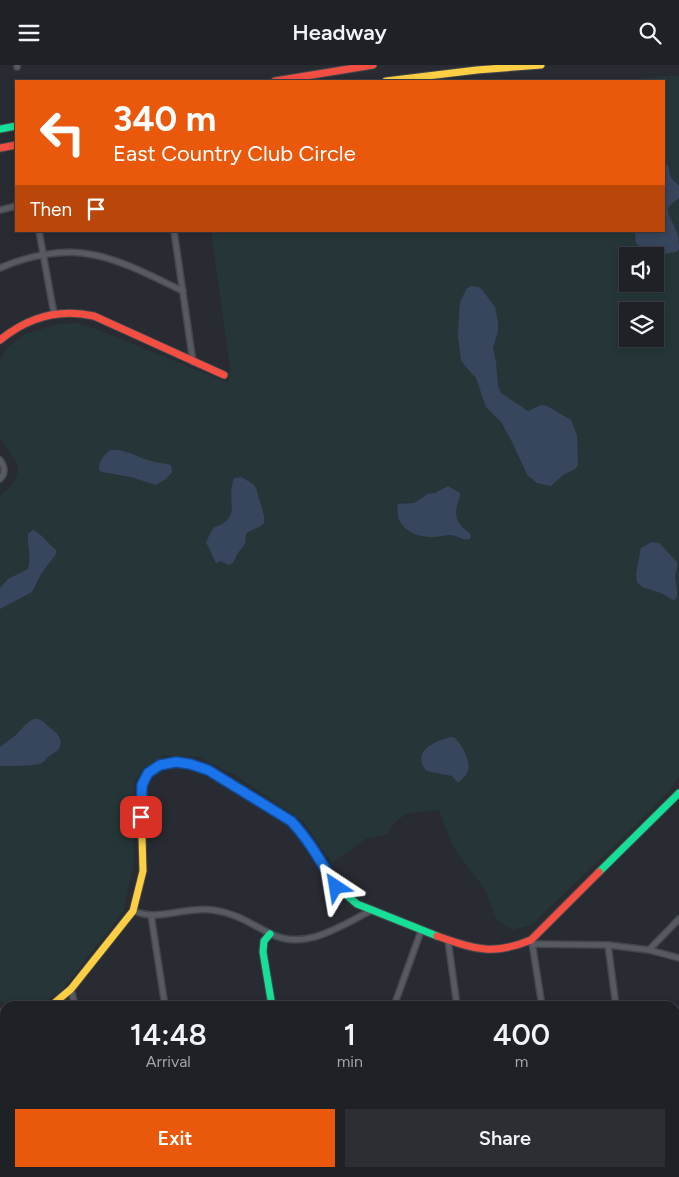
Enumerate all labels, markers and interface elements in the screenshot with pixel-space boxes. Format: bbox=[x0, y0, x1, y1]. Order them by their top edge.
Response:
icon: menu bbox=[15, 19, 43, 47]
text: Headway bbox=[292, 19, 387, 46]
icon: search bbox=[636, 19, 664, 47]
text: 340 m bbox=[113, 98, 216, 140]
icon: left bbox=[30, 100, 95, 165]
text: East Country Club Circle bbox=[113, 140, 356, 167]
icon: arrive bbox=[82, 195, 110, 223]
text: Then bbox=[30, 198, 72, 221]
map controls bbox=[619, 247, 664, 347]
button: sound bbox=[619, 247, 664, 292]
button: layers bbox=[619, 302, 664, 347]
pin bbox=[120, 796, 162, 838]
icon: arrive bbox=[127, 803, 155, 831]
position arrow bbox=[309, 860, 361, 912]
text: 14:48 bbox=[130, 1016, 207, 1053]
text: 1 bbox=[343, 1016, 356, 1053]
text: 400 bbox=[493, 1016, 550, 1053]
text: Arrival bbox=[146, 1052, 191, 1071]
text: min bbox=[337, 1052, 363, 1071]
text: m bbox=[515, 1052, 528, 1071]
button: Exit bbox=[15, 1109, 335, 1167]
button: Share bbox=[345, 1109, 665, 1167]

